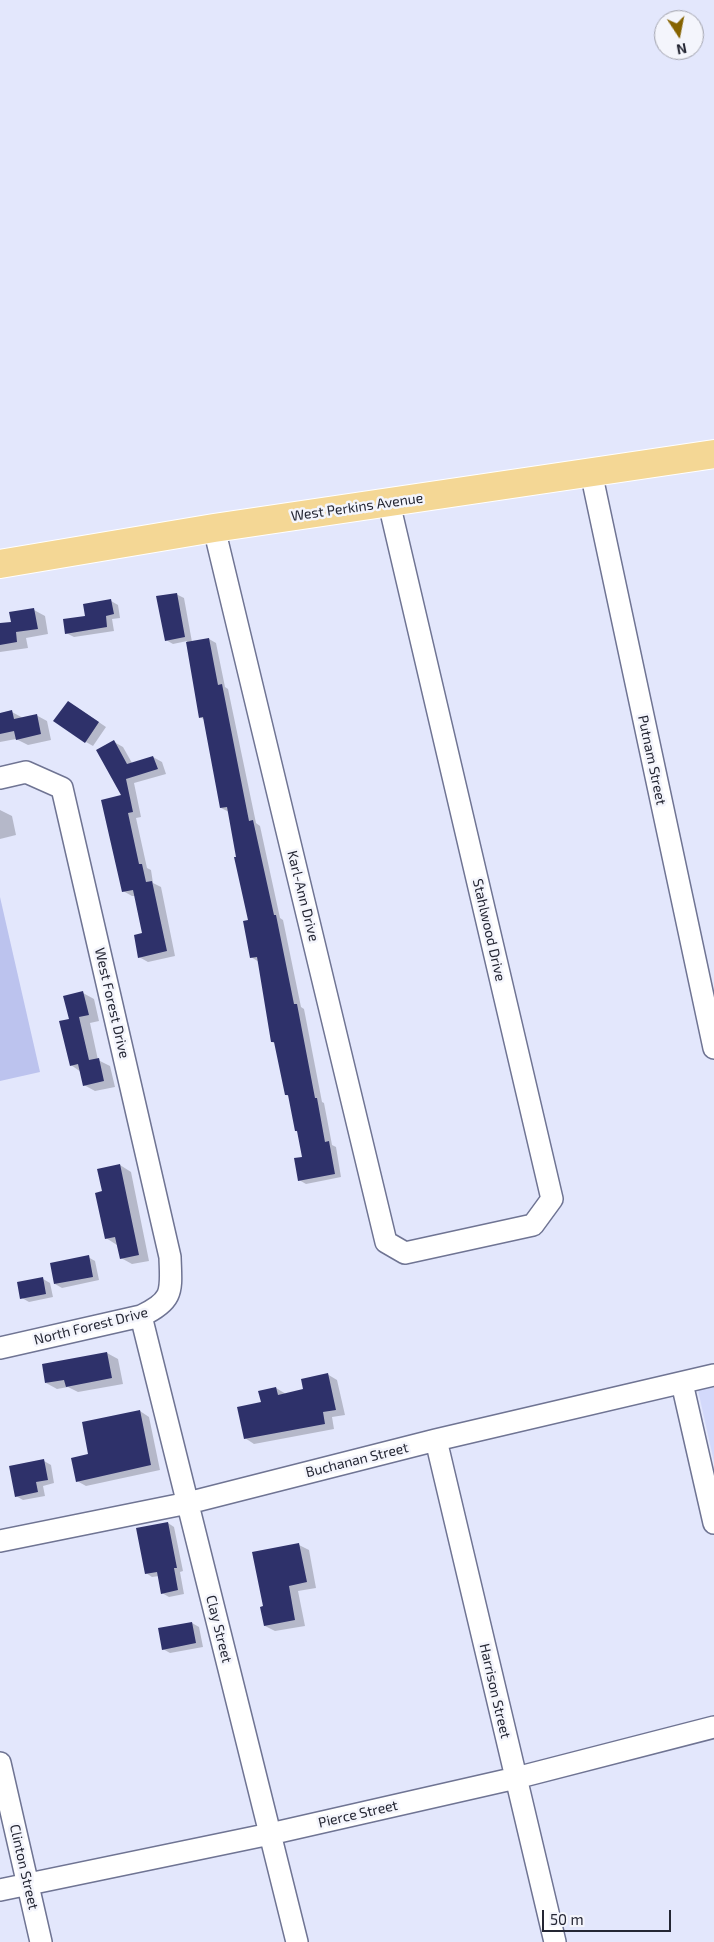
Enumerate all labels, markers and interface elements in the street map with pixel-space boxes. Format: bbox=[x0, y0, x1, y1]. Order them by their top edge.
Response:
north arrow bbox=[654, 10, 704, 60]
text: N bbox=[675, 40, 688, 59]
street label: West Perkins Avenue bbox=[290, 489, 424, 525]
street label: Putnam Street bbox=[634, 713, 670, 807]
street label: Karl-Ann Drive bbox=[284, 849, 322, 943]
street label: Stahlwood Drive bbox=[469, 877, 509, 983]
street label: West Forest Drive bbox=[91, 946, 133, 1060]
street label: North Forest Drive bbox=[32, 1304, 150, 1348]
street label: Buchanan Street bbox=[304, 1439, 410, 1481]
street label: Clay Street bbox=[202, 1593, 236, 1665]
street label: Harrison Street bbox=[476, 1642, 514, 1740]
street label: Pierce Street bbox=[317, 1797, 399, 1831]
street label: Clinton Street bbox=[6, 1823, 42, 1911]
scale bar bbox=[544, 1900, 673, 1932]
text: 50 m bbox=[550, 1910, 584, 1928]

